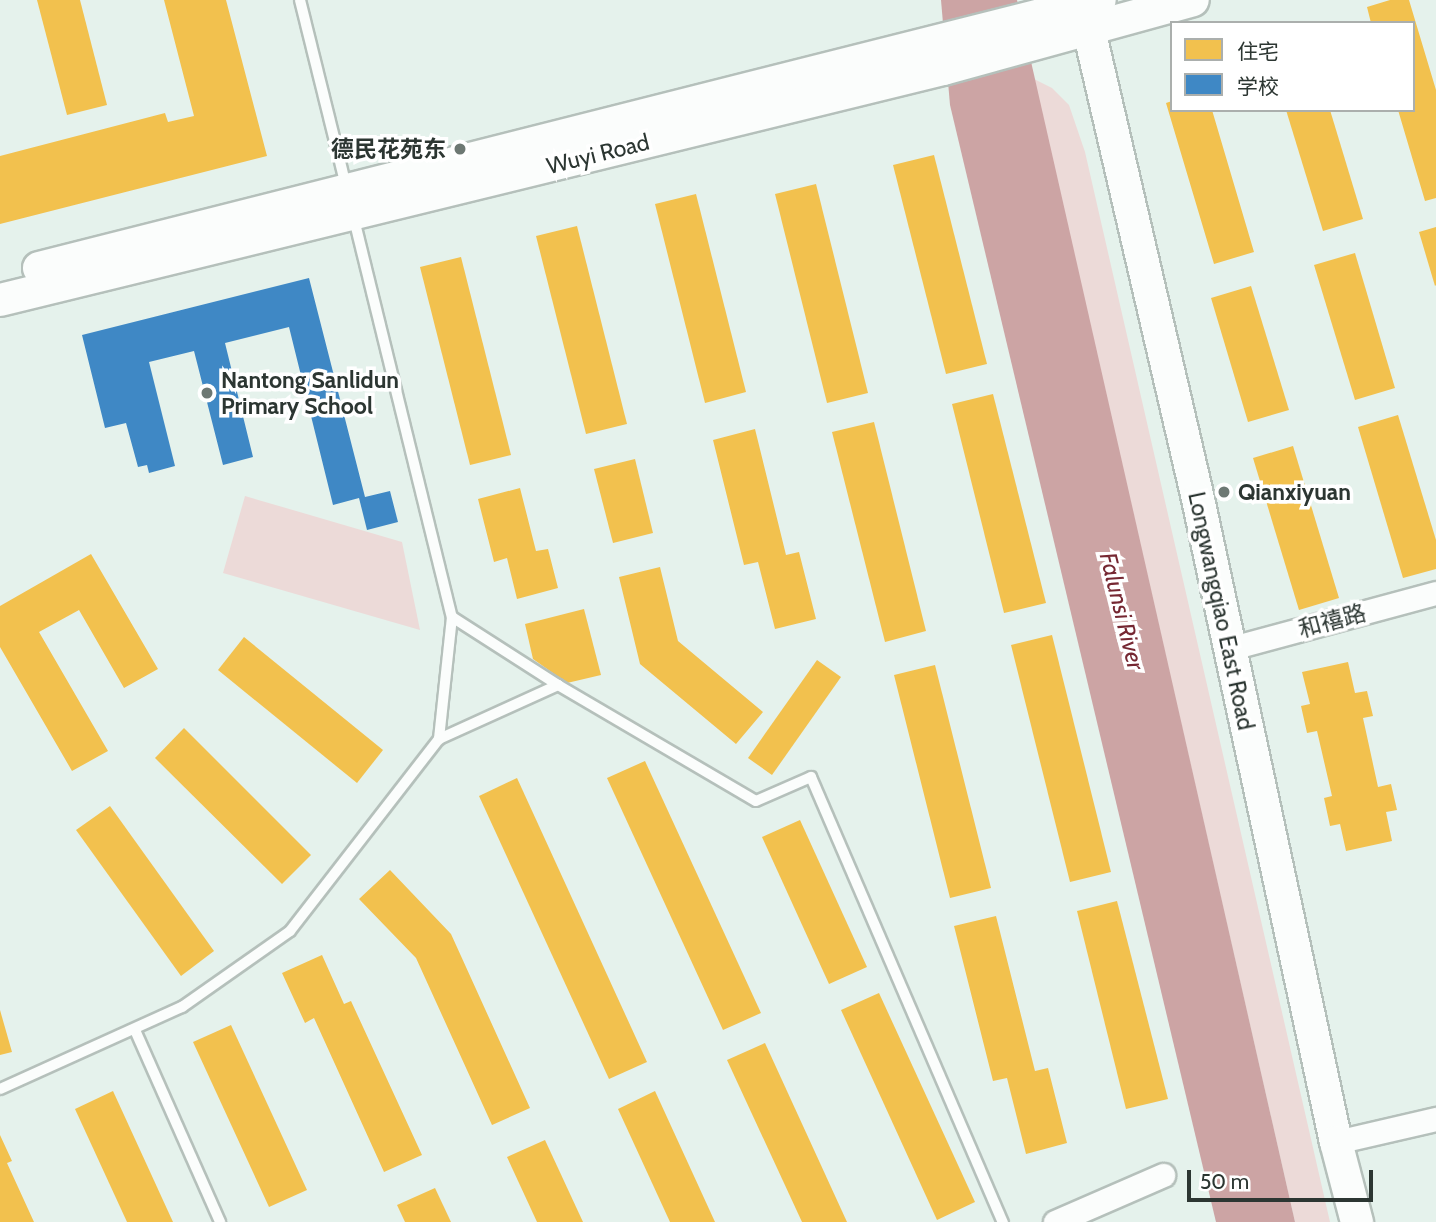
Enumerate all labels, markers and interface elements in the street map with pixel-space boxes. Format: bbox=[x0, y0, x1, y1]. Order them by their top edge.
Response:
legend bbox=[1170, 21, 1415, 112]
text: 住宅 bbox=[1237, 39, 1279, 64]
text: 学校 bbox=[1237, 74, 1279, 99]
street label: Wuyi Road bbox=[544, 128, 652, 180]
place label: 德民花苑东 bbox=[331, 135, 446, 163]
marker: 德民花苑东 bbox=[452, 141, 468, 157]
place label: Nantong Sanlidun Primary School bbox=[221, 366, 399, 420]
marker: Nantong Sanlidun Primary School bbox=[199, 385, 215, 401]
place label: Qianxiyuan bbox=[1238, 478, 1351, 506]
marker: Qianxiyuan bbox=[1216, 484, 1232, 500]
street label: Longwangqiao East Road bbox=[1182, 489, 1260, 733]
water label: Falunsi River bbox=[1093, 549, 1151, 673]
street label: 和禧路 bbox=[1295, 599, 1369, 643]
scale bar bbox=[1191, 1156, 1376, 1200]
text: 50 m bbox=[1200, 1169, 1249, 1194]

